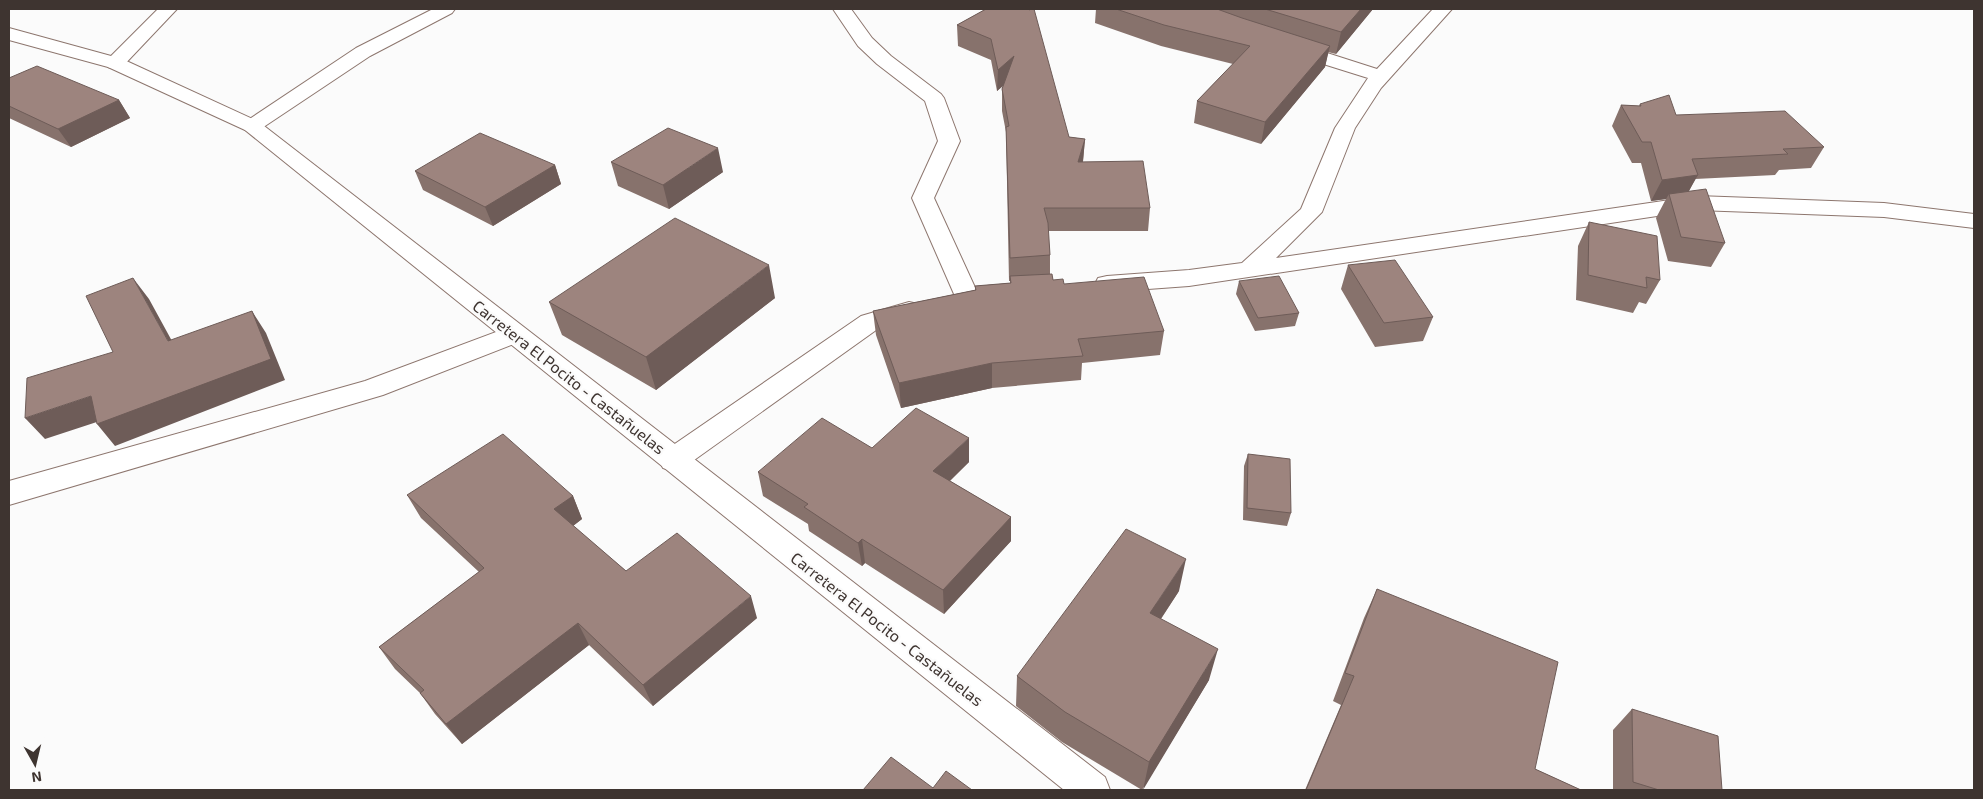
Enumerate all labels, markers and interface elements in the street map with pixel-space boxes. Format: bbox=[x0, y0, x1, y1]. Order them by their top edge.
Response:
street label: Carretera El Pocito - Castañuelas bbox=[469, 296, 669, 458]
street label: Carretera El Pocito - Castañuelas bbox=[787, 548, 987, 710]
north arrow bbox=[10, 739, 60, 789]
text: N bbox=[31, 768, 43, 786]

